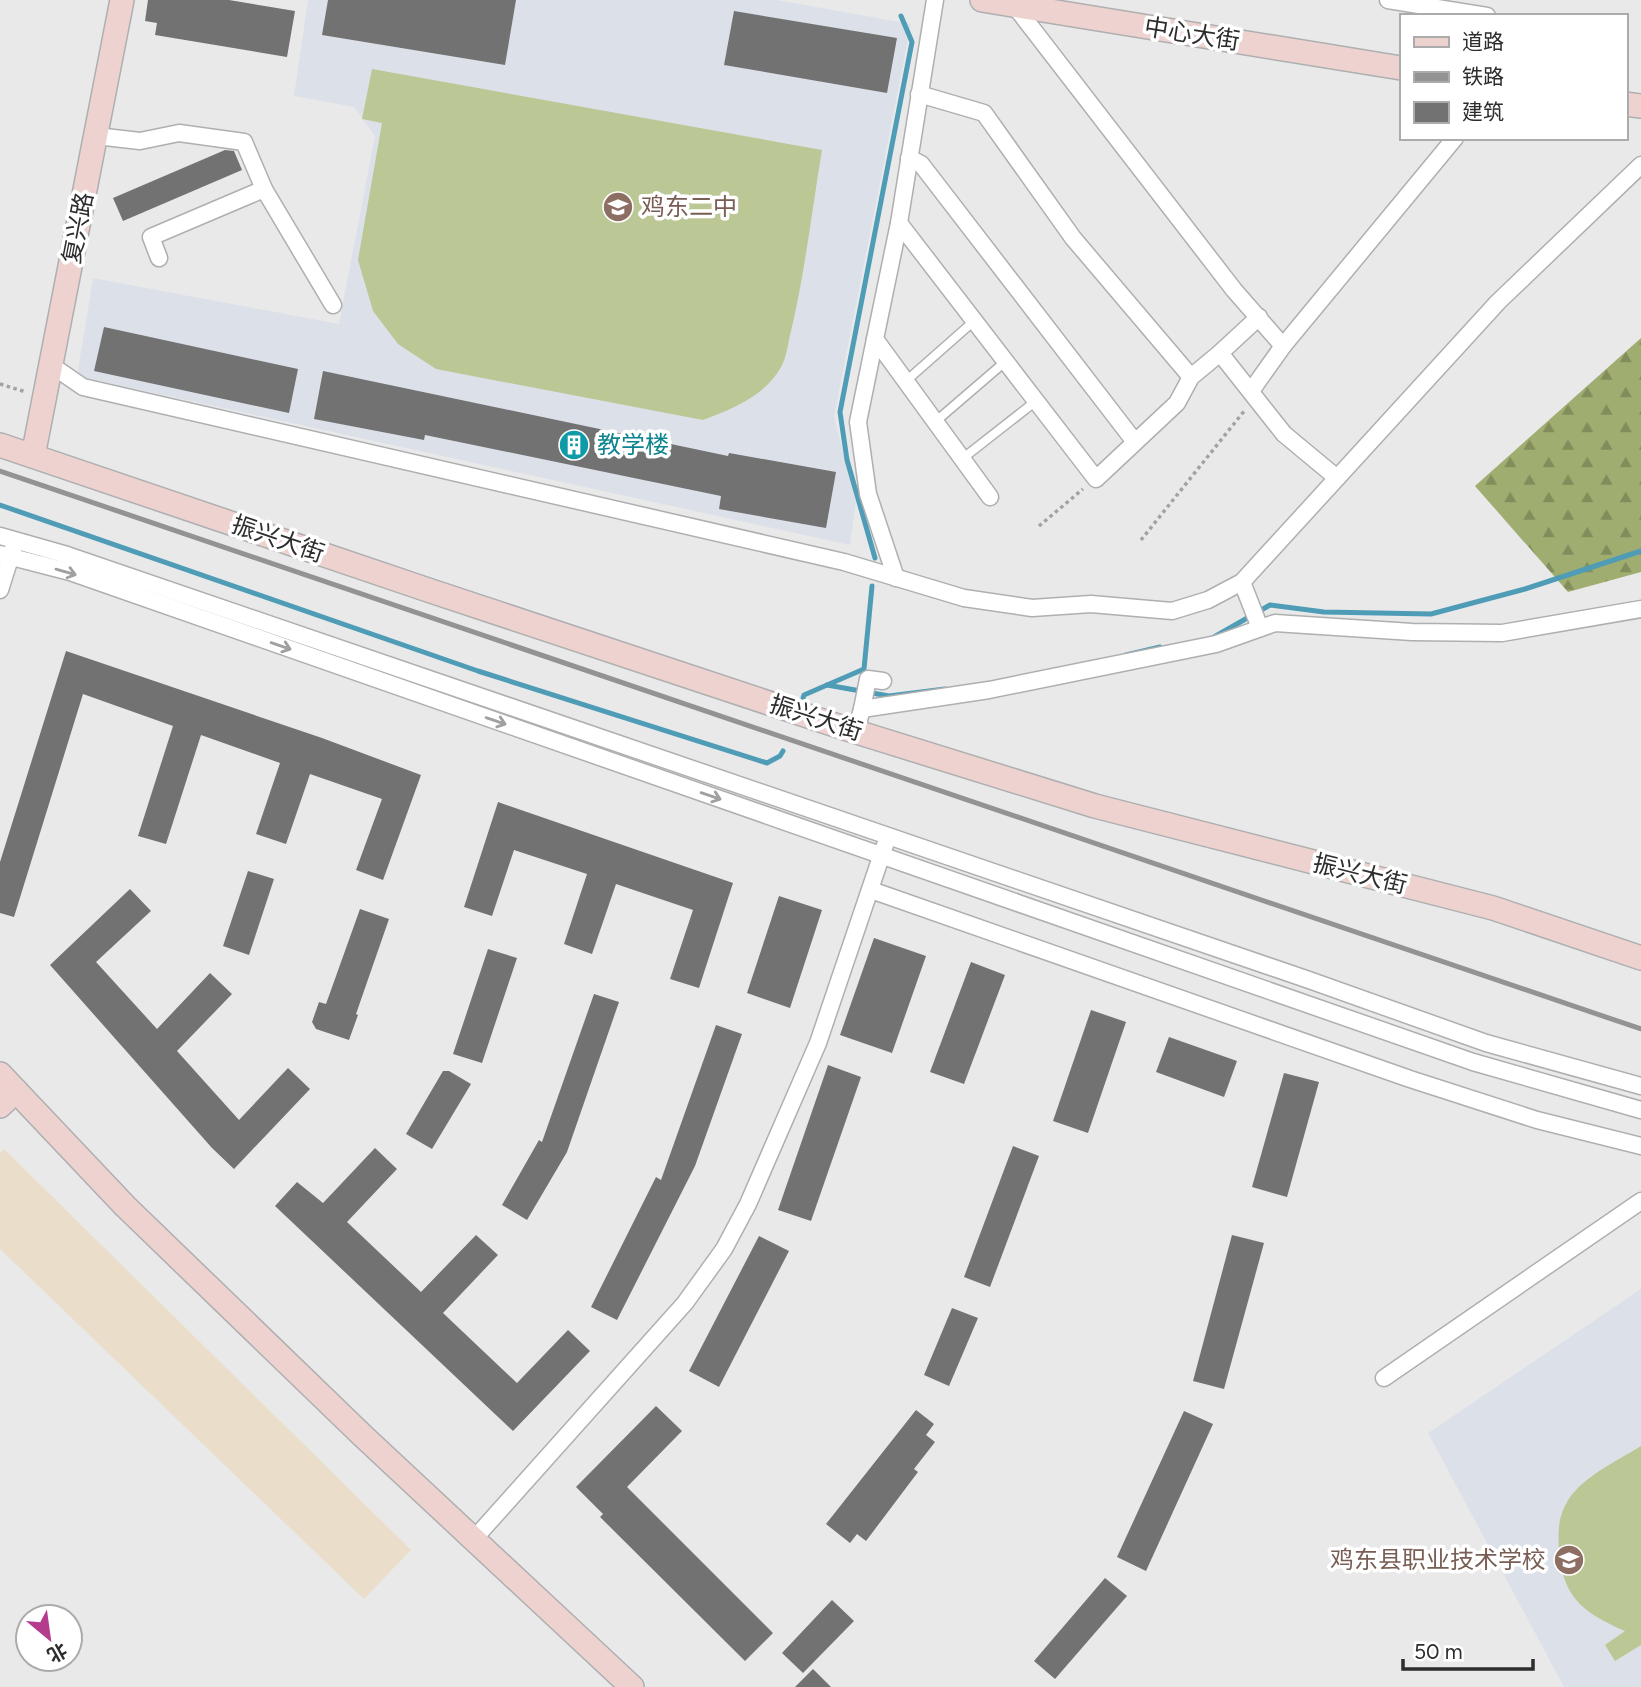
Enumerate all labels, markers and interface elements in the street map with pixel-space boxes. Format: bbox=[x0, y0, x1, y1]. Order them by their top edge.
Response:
street label: 中心大街 bbox=[1142, 12, 1242, 55]
legend bbox=[1400, 14, 1627, 140]
text: 道路 bbox=[1462, 29, 1504, 54]
text: 铁路 bbox=[1462, 64, 1504, 89]
text: 建筑 bbox=[1462, 99, 1504, 124]
street label: 复兴路 bbox=[56, 190, 99, 266]
school or university icon: 鸡东二中 bbox=[601, 190, 635, 224]
place label: 鸡东二中 bbox=[641, 192, 737, 221]
building icon: 教学楼 bbox=[557, 428, 591, 462]
place label: 教学楼 bbox=[597, 430, 669, 459]
street label: 振兴大街 bbox=[228, 509, 328, 568]
one-way arrow bbox=[55, 566, 77, 579]
one-way arrow bbox=[270, 640, 292, 653]
street label: 振兴大街 bbox=[766, 689, 866, 746]
one-way arrow bbox=[484, 716, 506, 728]
one-way arrow bbox=[699, 791, 721, 803]
street label: 振兴大街 bbox=[1310, 848, 1410, 899]
school or university icon: 鸡东县职业技术学校 bbox=[1552, 1543, 1586, 1577]
place label: 鸡东县职业技术学校 bbox=[1330, 1545, 1546, 1574]
north arrow bbox=[14, 1603, 84, 1673]
scale bar bbox=[1403, 1628, 1532, 1672]
text: 北 bbox=[43, 1638, 71, 1667]
text: 50 m bbox=[1414, 1639, 1463, 1664]

